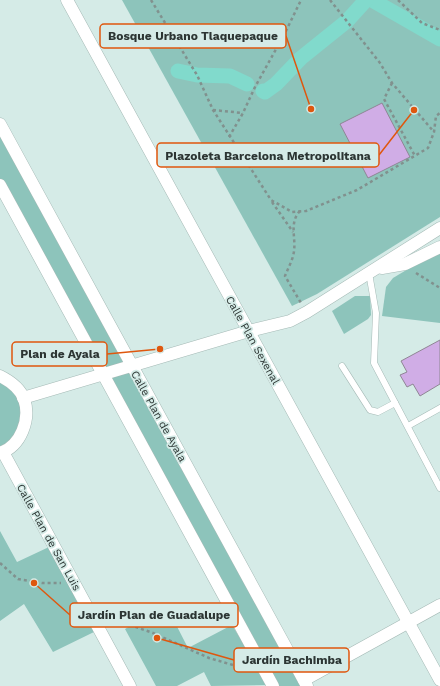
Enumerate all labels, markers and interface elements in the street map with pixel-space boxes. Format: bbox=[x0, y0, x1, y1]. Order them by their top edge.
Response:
callout: Bosque Urbano Tlaquepaque bbox=[100, 24, 286, 48]
text: Bosque Urbano Tlaquepaque bbox=[108, 29, 278, 43]
callout: Plazoleta Barcelona Metropolitana bbox=[157, 143, 379, 167]
text: Plazoleta Barcelona Metropolitana bbox=[165, 149, 371, 163]
street label: Calle Plan Sexenal bbox=[223, 294, 283, 387]
callout: Plan de Ayala bbox=[12, 342, 107, 366]
text: Plan de Ayala bbox=[20, 347, 100, 361]
street label: Calle Plan de Ayala bbox=[128, 368, 189, 464]
street label: Calle Plan de San Luis bbox=[14, 482, 83, 593]
callout: Jardín Plan de Guadalupe bbox=[70, 603, 238, 627]
text: Jardín Plan de Guadalupe bbox=[78, 608, 230, 622]
callout: Jardín Bachimba bbox=[234, 648, 349, 672]
text: Jardín Bachimba bbox=[242, 653, 342, 667]

